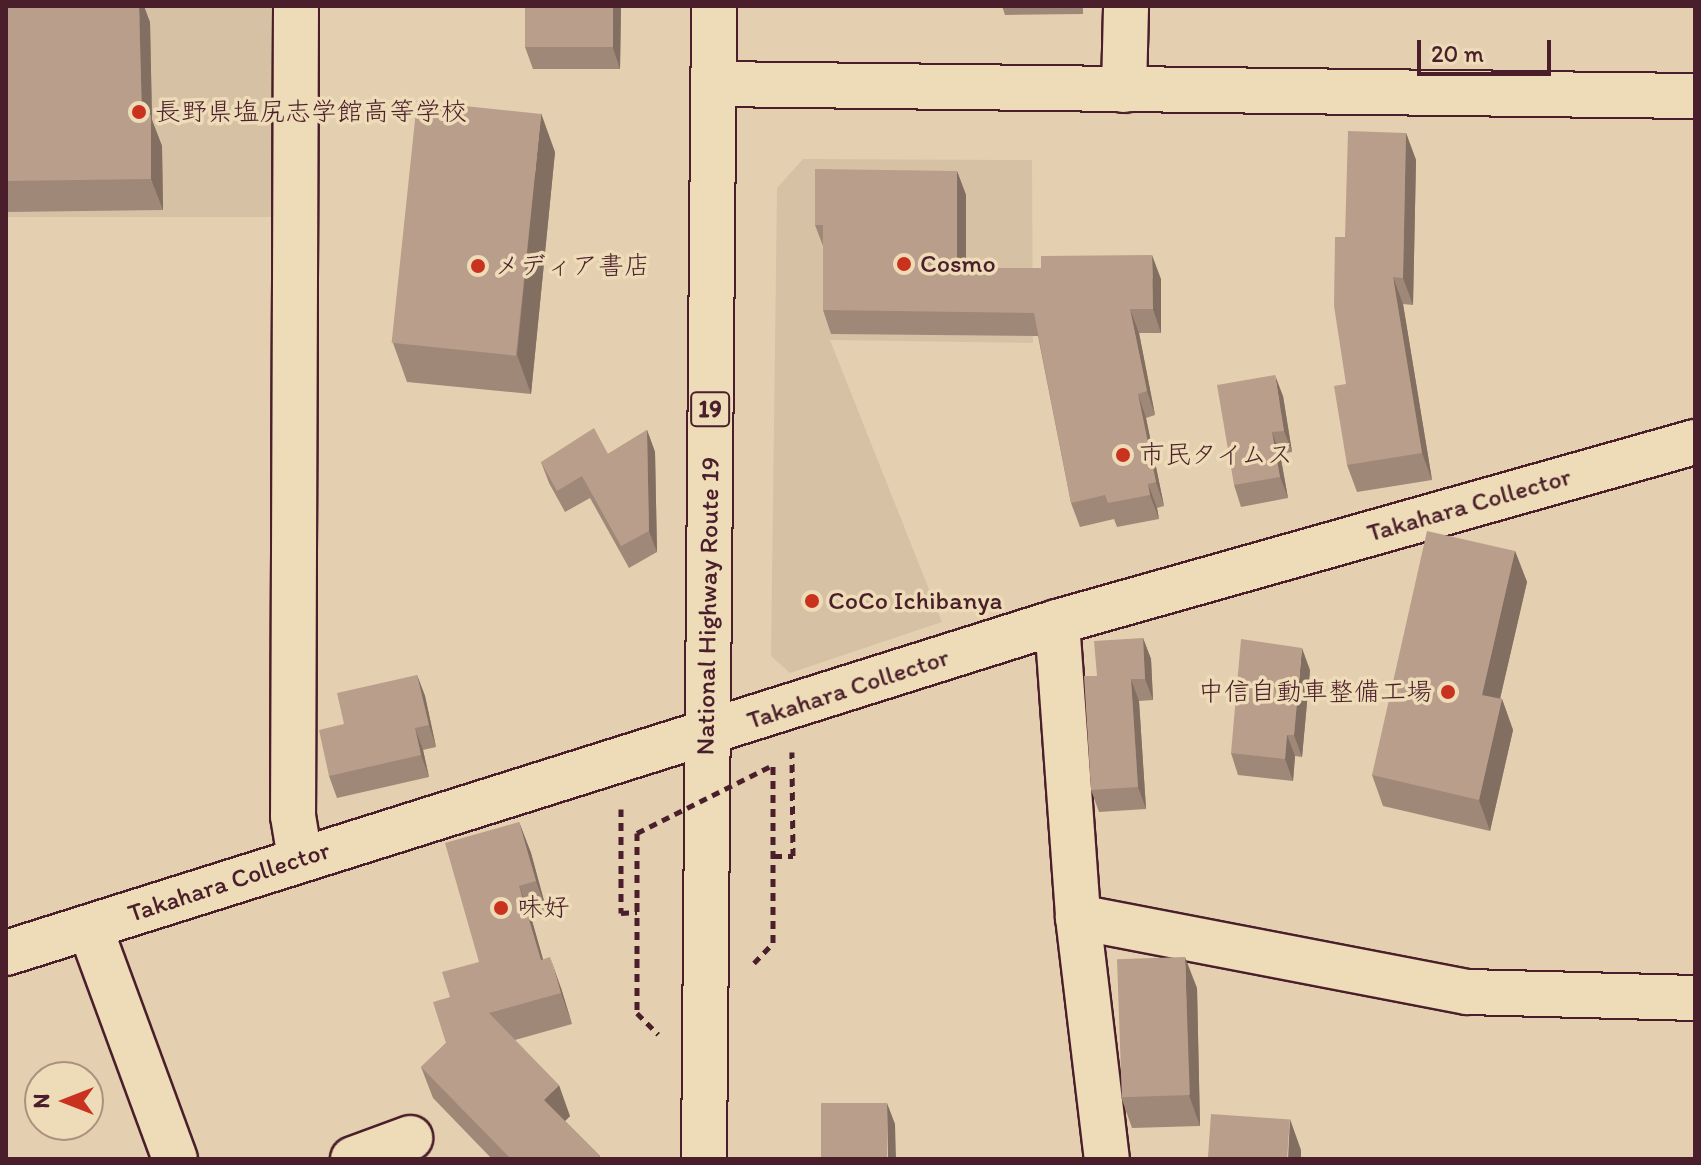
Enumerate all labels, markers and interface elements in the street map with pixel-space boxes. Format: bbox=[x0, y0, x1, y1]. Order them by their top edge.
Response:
scale bar bbox=[1421, 24, 1555, 74]
text: 20 m bbox=[1431, 39, 1484, 68]
place label: 長野県塩尻志学館高等学校 bbox=[155, 96, 467, 128]
marker: 長野県塩尻志学館高等学校 bbox=[130, 103, 148, 121]
place label: Cosmo bbox=[920, 248, 996, 280]
place label: メディア書店 bbox=[494, 250, 650, 282]
marker: Cosmo bbox=[895, 255, 913, 273]
marker: メディア書店 bbox=[469, 257, 487, 275]
road number: 19 bbox=[690, 389, 730, 429]
place label: 市民タイムス bbox=[1139, 439, 1295, 471]
marker: 市民タイムス bbox=[1114, 446, 1132, 464]
street label: National Highway Route 19 bbox=[690, 457, 726, 755]
street label: Takahara Collector bbox=[1364, 461, 1574, 549]
place label: CoCo Ichibanya bbox=[828, 585, 1002, 617]
marker: CoCo Ichibanya bbox=[803, 592, 821, 610]
street label: Takahara Collector bbox=[743, 642, 953, 736]
place label: 中信自動車整備工場 bbox=[1198, 676, 1432, 708]
marker: 中信自動車整備工場 bbox=[1439, 683, 1457, 701]
street label: Takahara Collector bbox=[124, 835, 334, 929]
place label: 味好 bbox=[517, 892, 569, 924]
marker: 味好 bbox=[492, 899, 510, 917]
north arrow bbox=[24, 1061, 104, 1141]
text: N bbox=[28, 1094, 55, 1108]

